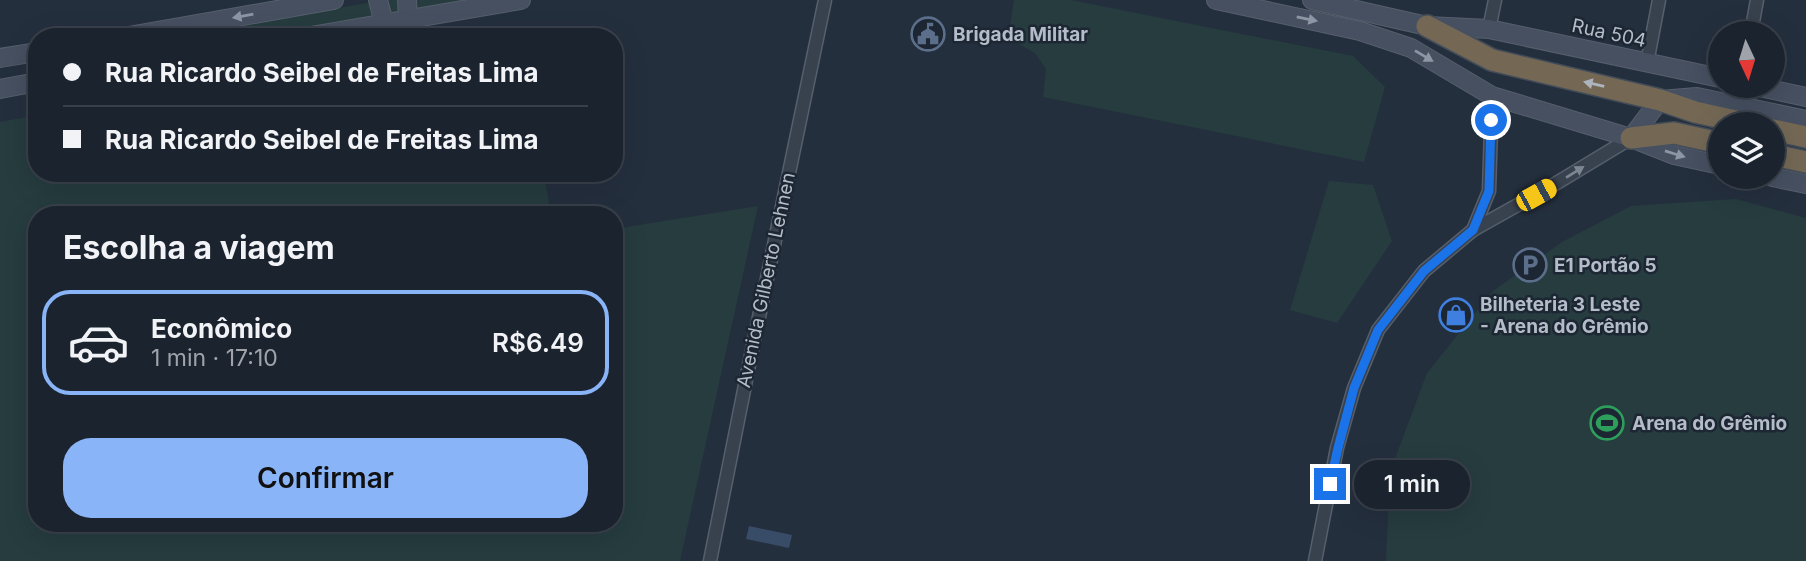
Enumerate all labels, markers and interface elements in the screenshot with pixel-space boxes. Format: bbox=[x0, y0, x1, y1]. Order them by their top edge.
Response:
one-way arrow bbox=[232, 11, 254, 22]
one-way arrow bbox=[1296, 14, 1318, 25]
street label: Rua 504 bbox=[1570, 14, 1648, 52]
public building icon: Brigada Militar bbox=[909, 15, 947, 53]
north arrow bbox=[1708, 21, 1785, 98]
map controls bbox=[1708, 21, 1785, 189]
place label: Brigada Militar bbox=[953, 23, 1088, 46]
one-way arrow bbox=[1414, 49, 1433, 62]
text: Rua Ricardo Seibel de Freitas Lima bbox=[105, 57, 539, 88]
one-way arrow bbox=[1582, 78, 1604, 89]
route start bbox=[1475, 104, 1507, 136]
button: layers bbox=[1708, 112, 1785, 189]
text: Rua Ricardo Seibel de Freitas Lima bbox=[105, 124, 539, 155]
one-way arrow bbox=[1664, 150, 1685, 160]
one-way arrow bbox=[1565, 166, 1584, 179]
street label: Avenida Gilberto Lehnen bbox=[732, 170, 800, 390]
car bbox=[1513, 176, 1560, 214]
text: Escolha a viagem bbox=[63, 228, 335, 267]
parking icon: E1 Portão 5 bbox=[1511, 246, 1549, 284]
place label: E1 Portão 5 bbox=[1554, 254, 1657, 277]
place label: Bilheteria 3 Leste - Arena do Grêmio bbox=[1480, 293, 1649, 338]
shop icon: Bilheteria 3 Leste - Arena do Grêmio bbox=[1437, 296, 1475, 334]
icon: car bbox=[67, 311, 130, 374]
text: Econômico bbox=[151, 313, 292, 344]
text: R$6.49 bbox=[492, 327, 584, 358]
text: 1 min · 17:10 bbox=[151, 344, 278, 372]
sports icon: Arena do Grêmio bbox=[1588, 404, 1626, 442]
place label: Arena do Grêmio bbox=[1632, 412, 1787, 435]
button: Confirmar bbox=[63, 438, 588, 518]
callout: 1 min bbox=[1354, 460, 1470, 508]
route end bbox=[1314, 468, 1346, 500]
text: 1 min bbox=[1384, 470, 1440, 498]

